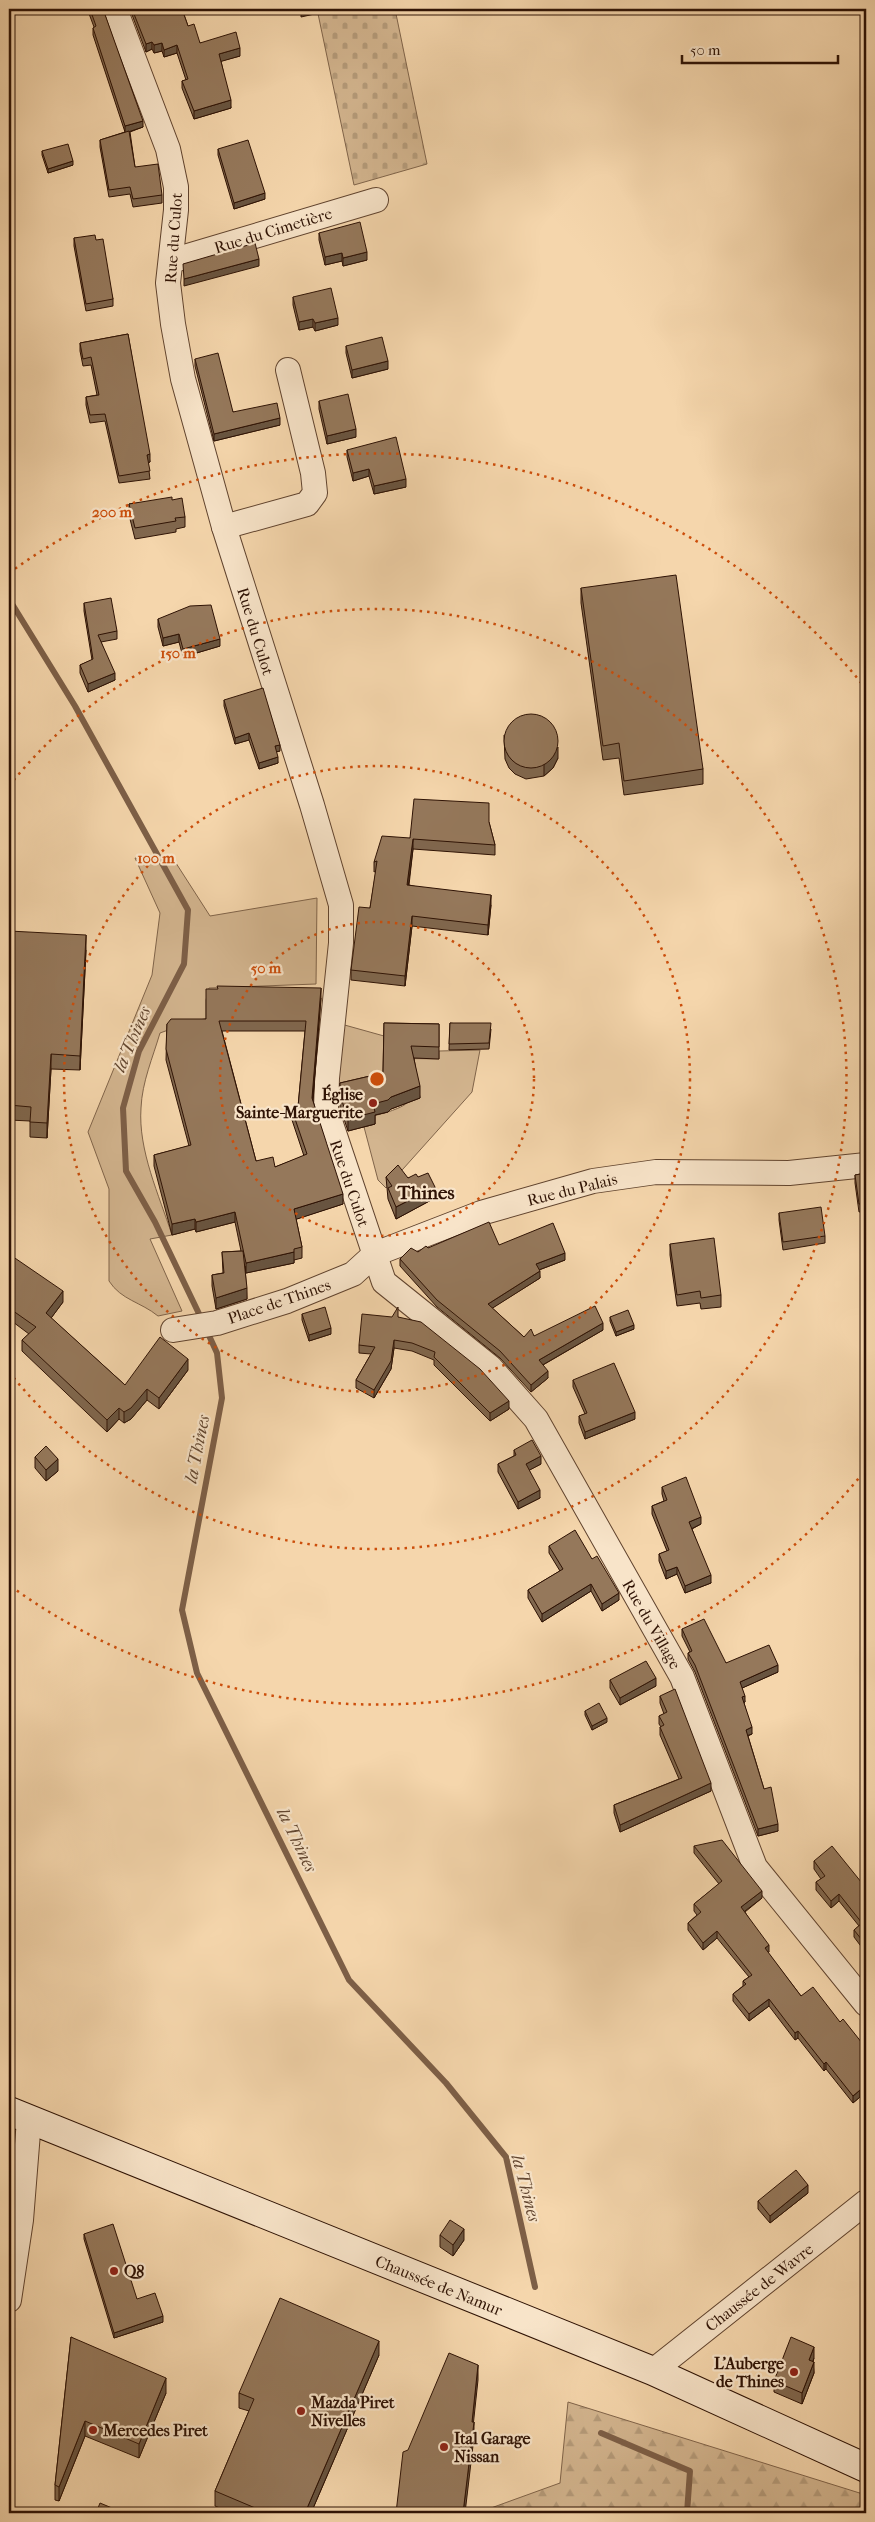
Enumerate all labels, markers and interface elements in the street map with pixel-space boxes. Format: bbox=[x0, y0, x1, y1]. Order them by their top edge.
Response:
scale bar bbox=[682, 32, 839, 64]
text: 50 m bbox=[690, 41, 721, 59]
street label: Rue du Culot bbox=[161, 192, 186, 284]
street label: Rue du Cimetière bbox=[212, 204, 334, 257]
text: 200 m bbox=[92, 503, 132, 521]
street label: Rue du Culot bbox=[233, 585, 278, 678]
text: 150 m bbox=[160, 644, 196, 662]
text: 100 m bbox=[137, 849, 175, 867]
text: 50 m bbox=[251, 959, 282, 977]
water label: la Thines bbox=[109, 1003, 156, 1076]
centre of rings bbox=[368, 1070, 386, 1088]
place label: Église Sainte-Marguerite bbox=[236, 1084, 363, 1123]
marker: Église Sainte-Marguerite bbox=[367, 1097, 379, 1109]
street label: Rue du Culot bbox=[326, 1137, 373, 1229]
street label: Rue du Palais bbox=[525, 1169, 619, 1210]
district label: Thines bbox=[397, 1182, 454, 1204]
street label: Place de Thines bbox=[225, 1275, 333, 1328]
water label: la Thines bbox=[180, 1413, 214, 1486]
street label: Rue du Village bbox=[618, 1576, 685, 1673]
water label: la Thines bbox=[272, 1804, 321, 1876]
water label: la Thines bbox=[506, 2151, 545, 2224]
street label: Chaussée de Wavre bbox=[702, 2239, 817, 2335]
street label: Chaussée de Namur bbox=[372, 2251, 505, 2320]
place label: Q8 bbox=[124, 2262, 144, 2281]
marker: Q8 bbox=[108, 2265, 120, 2277]
place label: L'Auberge de Thines bbox=[714, 2354, 784, 2391]
marker: L'Auberge de Thines bbox=[788, 2366, 800, 2378]
place label: Mazda Piret Nivelles bbox=[310, 2393, 395, 2430]
marker: Mazda Piret Nivelles bbox=[295, 2405, 307, 2417]
place label: Mercedes Piret bbox=[102, 2421, 208, 2440]
marker: Mercedes Piret bbox=[87, 2424, 99, 2436]
place label: Ital Garage Nissan bbox=[454, 2429, 530, 2466]
marker: Ital Garage Nissan bbox=[438, 2441, 450, 2453]

